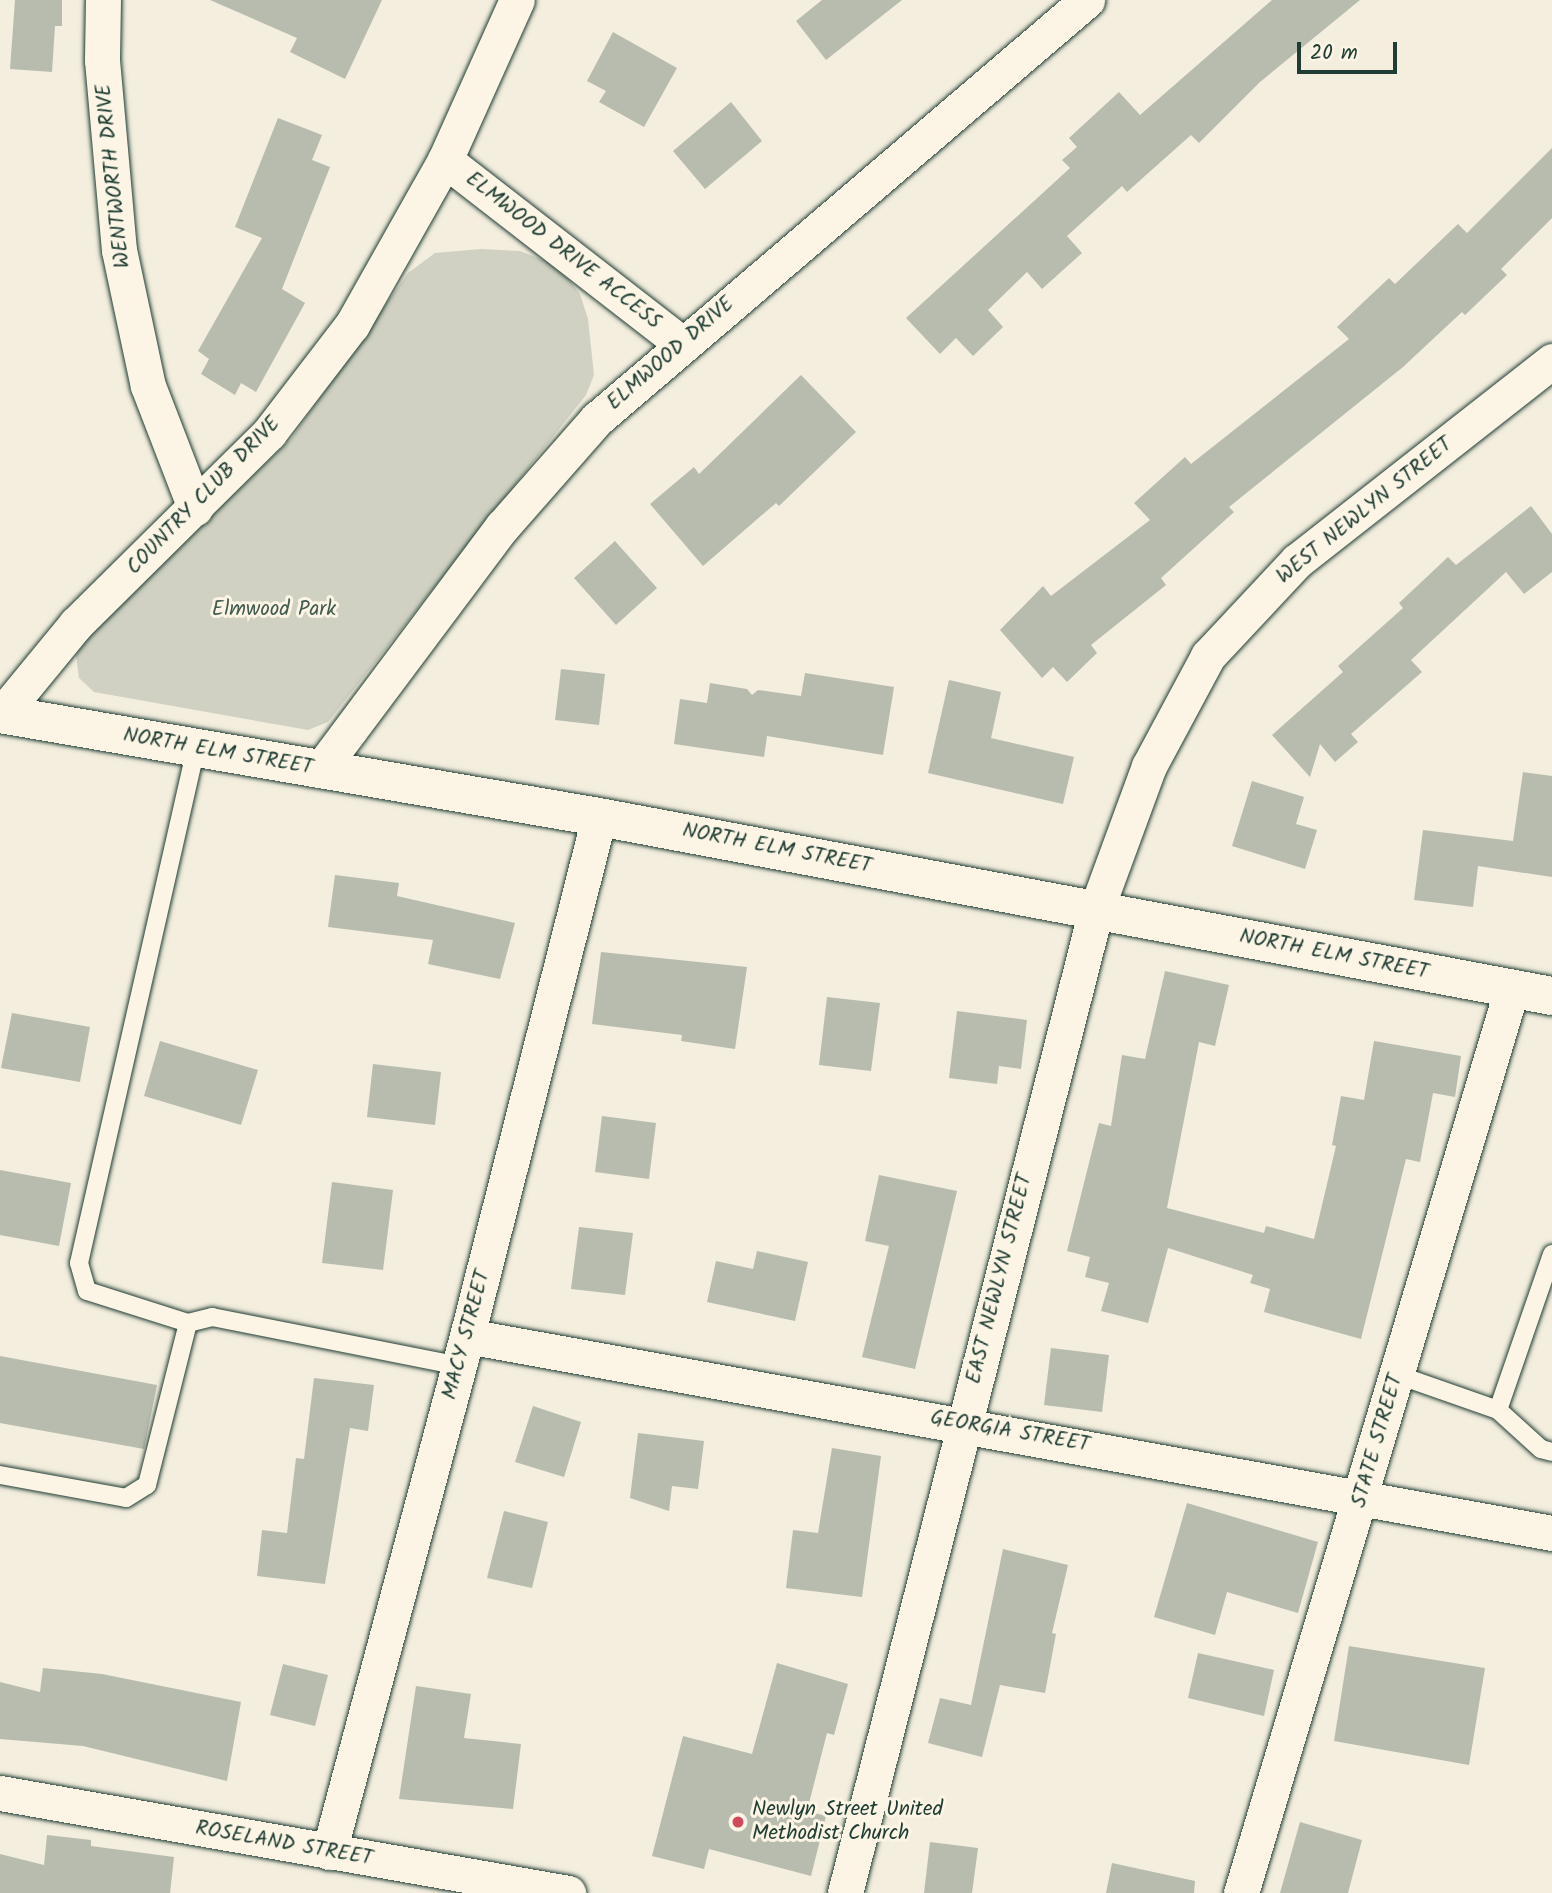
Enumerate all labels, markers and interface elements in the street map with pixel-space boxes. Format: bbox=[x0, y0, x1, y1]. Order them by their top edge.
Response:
scale bar bbox=[1300, 28, 1400, 72]
text: 20 m bbox=[1310, 37, 1358, 70]
street label: WENTWORTH DRIVE bbox=[92, 83, 136, 269]
street label: ELMWOOD DRIVE ACCESS bbox=[460, 167, 666, 335]
street label: ELMWOOD DRIVE bbox=[602, 292, 740, 416]
street label: COUNTRY CLUB DRIVE bbox=[122, 412, 286, 580]
street label: WEST NEWLYN STREET bbox=[1272, 432, 1458, 590]
park label: Elmwood Park bbox=[212, 597, 336, 623]
street label: NORTH ELM STREET bbox=[121, 723, 315, 781]
street label: NORTH ELM STREET bbox=[680, 818, 874, 880]
street label: NORTH ELM STREET bbox=[1237, 924, 1431, 986]
street label: EAST NEWLYN STREET bbox=[962, 1171, 1038, 1387]
street label: MACY STREET bbox=[438, 1268, 496, 1402]
street label: STATE STREET bbox=[1347, 1371, 1409, 1511]
street label: GEORGIA STREET bbox=[928, 1406, 1092, 1458]
place label: Newlyn Street United Methodist Church bbox=[752, 1797, 943, 1847]
marker: Newlyn Street United Methodist Church bbox=[730, 1814, 746, 1830]
street label: ROSELAND STREET bbox=[193, 1816, 375, 1872]

